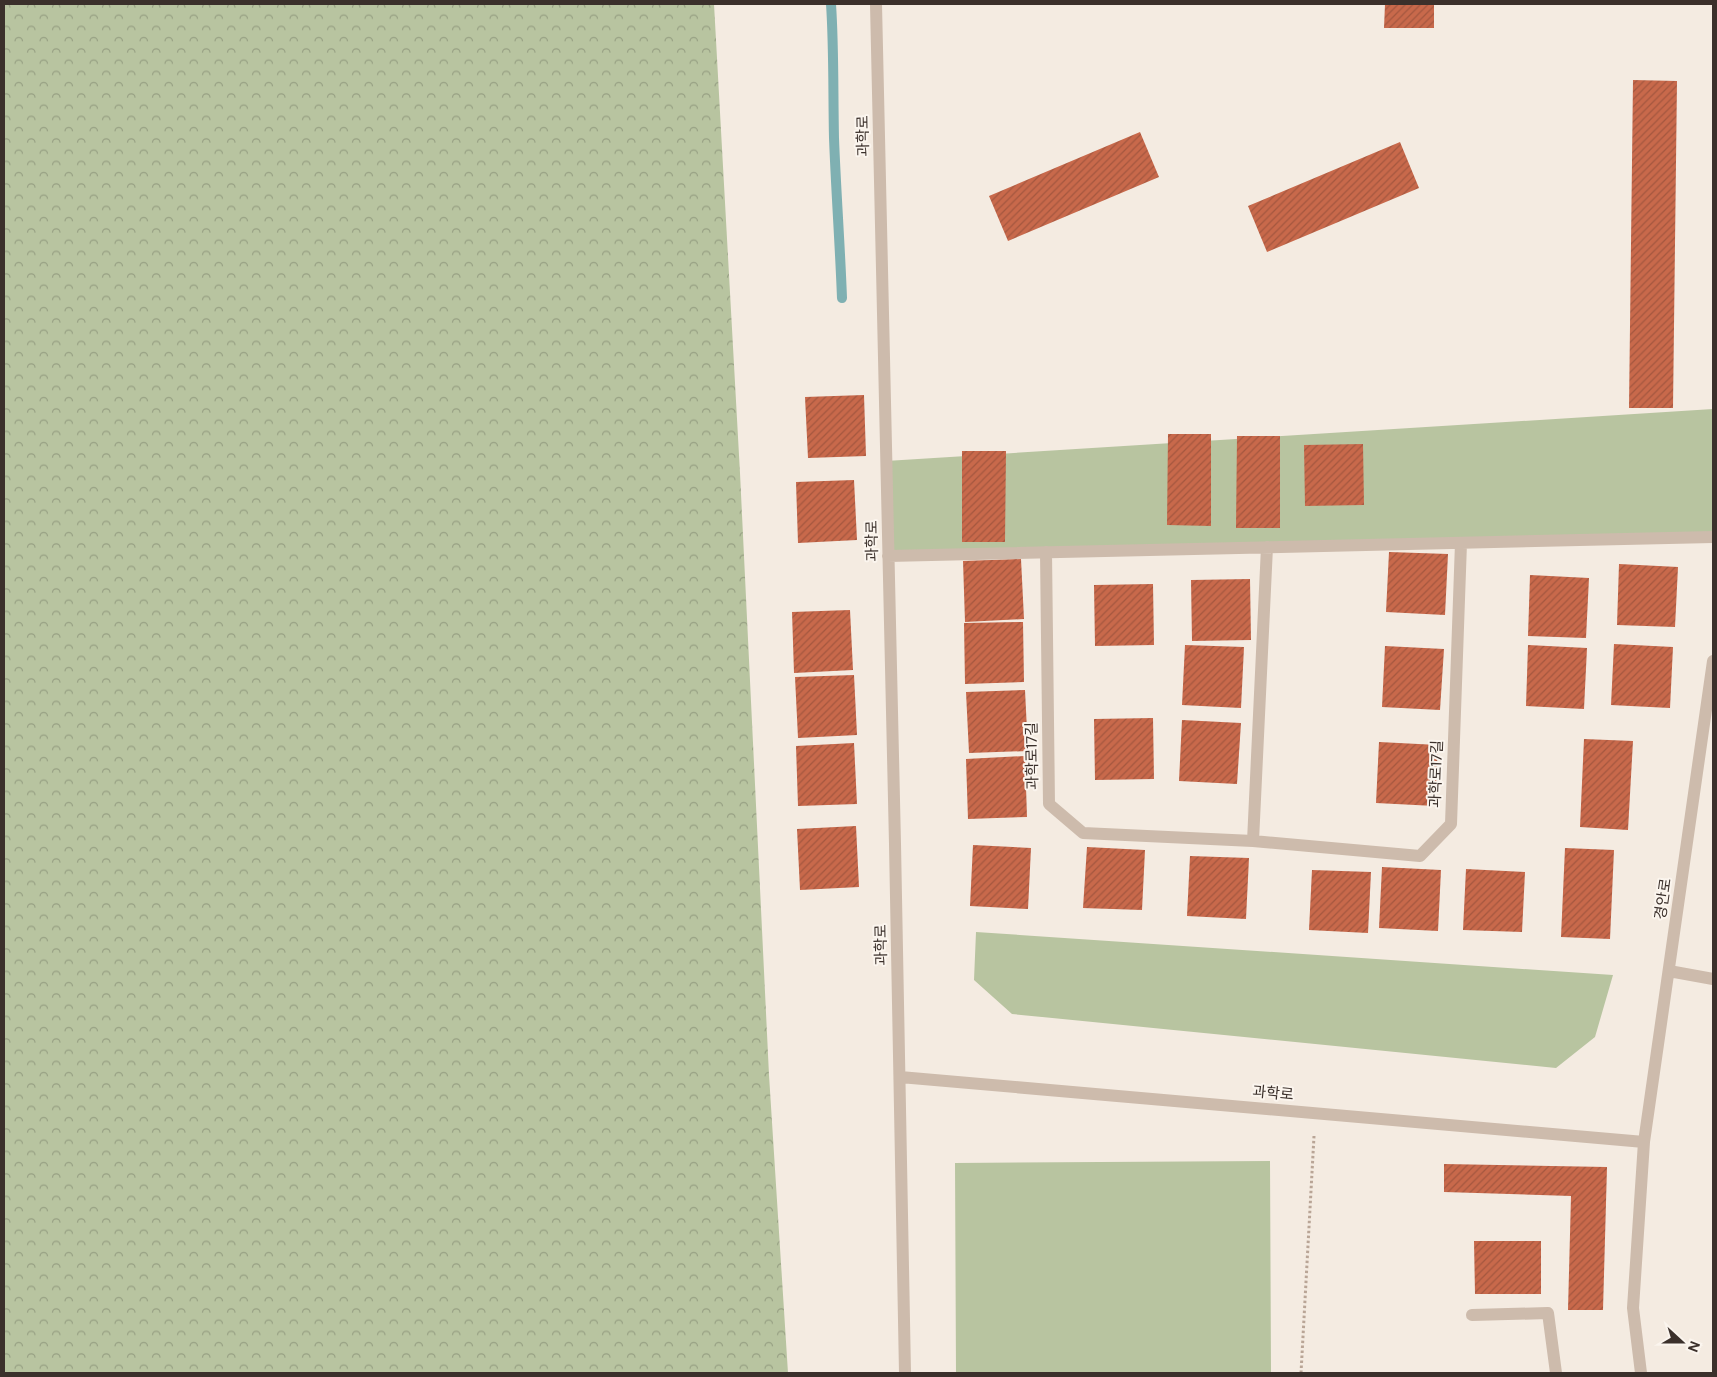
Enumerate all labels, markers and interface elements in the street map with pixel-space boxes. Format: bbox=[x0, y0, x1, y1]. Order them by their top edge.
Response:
street label: 과학로 bbox=[853, 115, 873, 157]
street label: 과학로 bbox=[862, 520, 882, 562]
street label: 과학로17길 bbox=[1021, 722, 1043, 790]
street label: 과학로17길 bbox=[1425, 740, 1447, 808]
street label: 경안로 bbox=[1650, 877, 1676, 921]
street label: 과학로 bbox=[871, 924, 891, 966]
street label: 과학로 bbox=[1252, 1081, 1294, 1105]
north arrow bbox=[1657, 1317, 1707, 1367]
text: N bbox=[1684, 1339, 1704, 1355]

